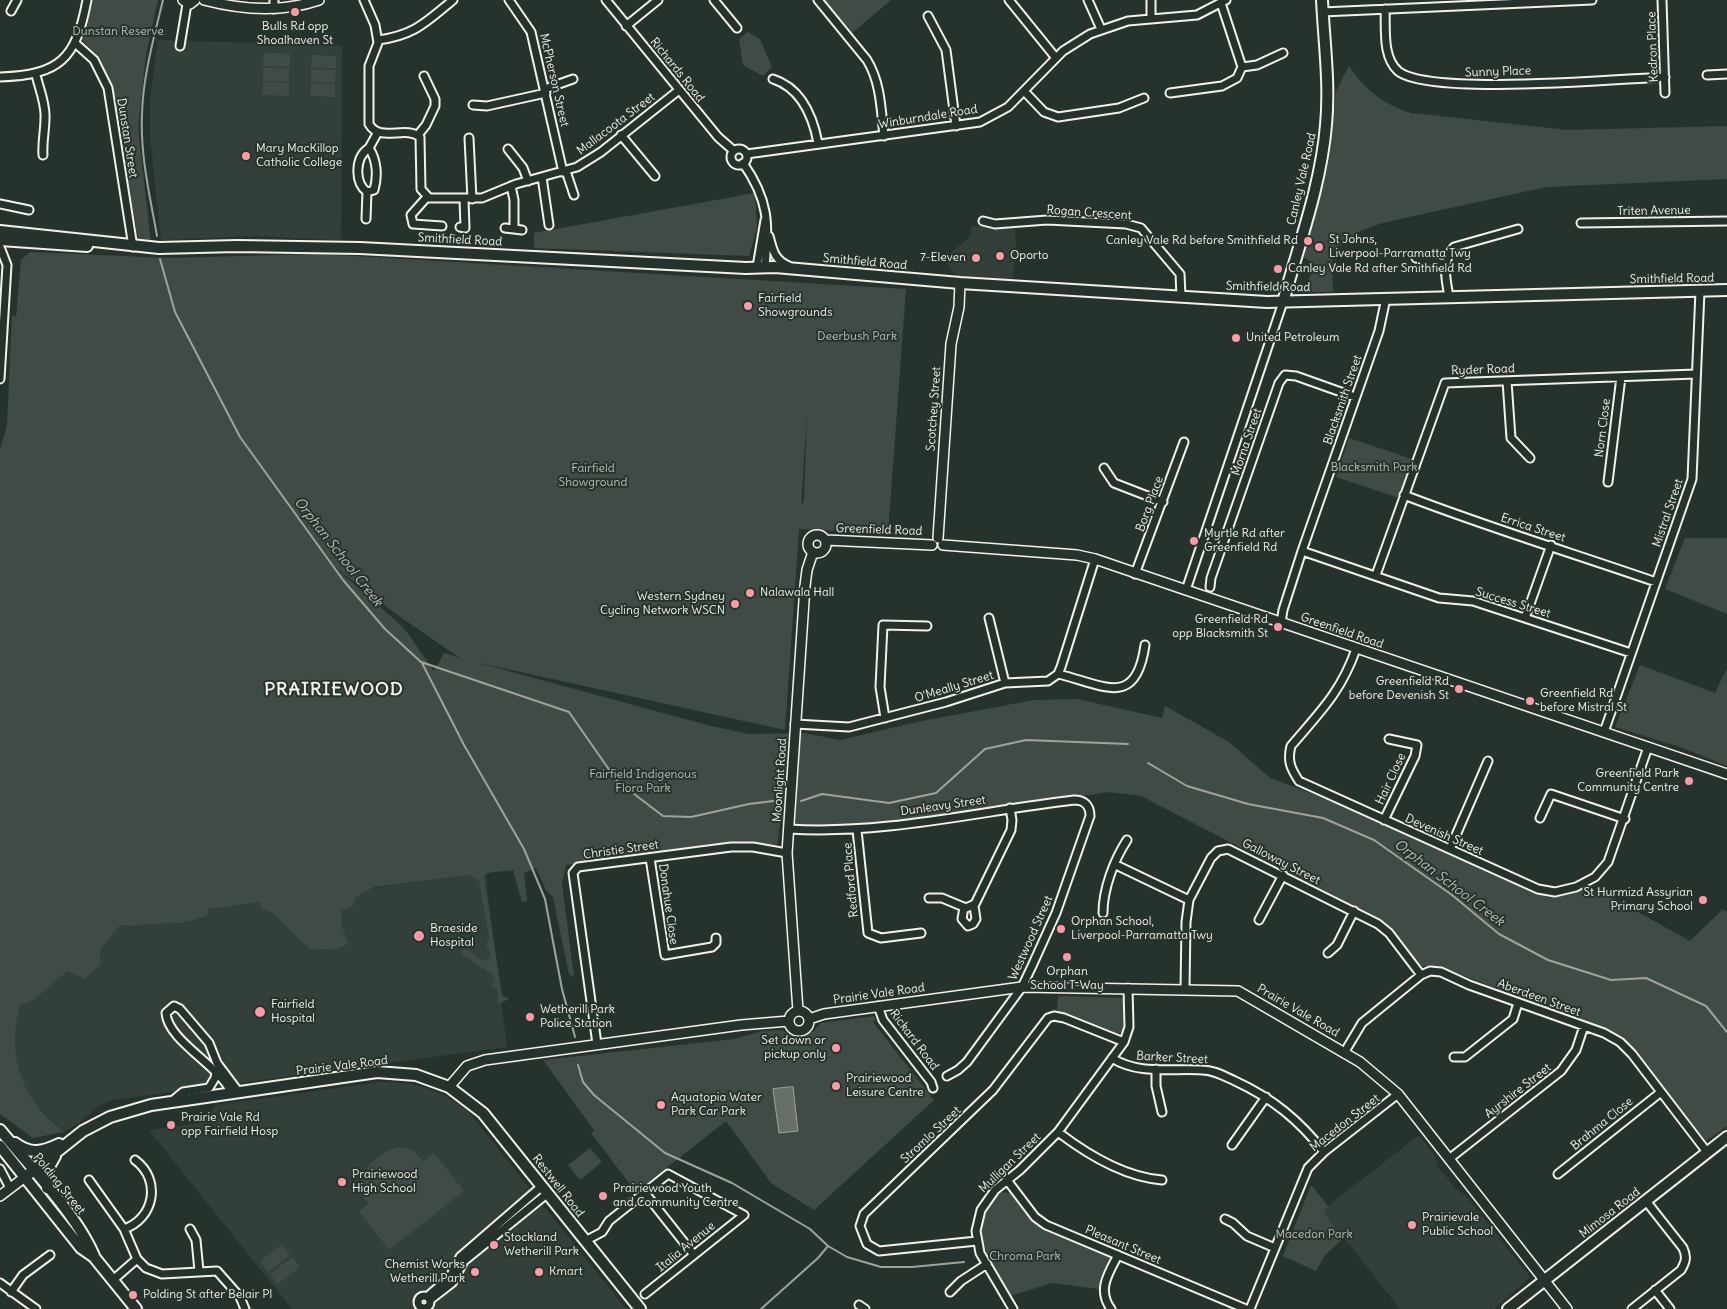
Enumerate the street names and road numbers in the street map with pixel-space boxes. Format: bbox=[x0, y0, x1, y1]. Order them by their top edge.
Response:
street label: Kedron Place bbox=[1645, 11, 1661, 83]
street label: McPherson Street bbox=[536, 32, 572, 128]
street label: Richards Road bbox=[647, 35, 707, 105]
street label: Sunny Place bbox=[1465, 64, 1531, 80]
street label: Mallacoota Street bbox=[574, 90, 658, 158]
street label: Dunstan Street bbox=[114, 97, 140, 179]
street label: Winburndale Road bbox=[877, 102, 979, 132]
street label: Canley Vale Road bbox=[1284, 131, 1320, 227]
street label: Rogan Crescent bbox=[1046, 203, 1132, 223]
street label: Triten Avenue bbox=[1617, 203, 1691, 219]
street label: Smithfield Road bbox=[417, 231, 503, 249]
street label: Smithfield Road bbox=[822, 251, 908, 273]
street label: Smithfield Road bbox=[1630, 271, 1714, 287]
street label: Smithfield Road bbox=[1226, 279, 1310, 295]
street label: Blacksmith Street bbox=[1321, 353, 1365, 447]
street label: Ryder Road bbox=[1451, 362, 1515, 378]
street label: Scotchey Street bbox=[924, 366, 944, 452]
street label: Norn Close bbox=[1592, 398, 1614, 458]
street label: Morna Street bbox=[1229, 407, 1265, 477]
street label: Borg Place bbox=[1133, 474, 1167, 534]
street label: Mistral Street bbox=[1650, 477, 1686, 549]
street label: Errica Street bbox=[1499, 511, 1567, 545]
street label: Greenfield Road bbox=[835, 521, 923, 539]
street label: Success Street bbox=[1474, 585, 1552, 621]
street label: Greenfield Road bbox=[1299, 610, 1385, 652]
street label: O'Meally Street bbox=[913, 668, 995, 706]
street label: Moonlight Road bbox=[770, 738, 790, 822]
street label: Hair Close bbox=[1373, 751, 1409, 807]
street label: Dunleavy Street bbox=[899, 793, 987, 819]
street label: Devenish Street bbox=[1403, 811, 1485, 859]
street label: Galloway Street bbox=[1240, 836, 1322, 888]
street label: Christie Street bbox=[582, 838, 660, 862]
street label: Redford Place bbox=[841, 842, 861, 918]
street label: Donahue Close bbox=[655, 863, 681, 945]
street label: Westwood Street bbox=[1006, 893, 1056, 983]
street label: Aberdeen Street bbox=[1496, 976, 1582, 1020]
street label: Prairie Vale Road bbox=[832, 980, 926, 1008]
street label: Prairie Vale Road bbox=[1254, 982, 1342, 1040]
street label: Rickard Road bbox=[887, 1007, 941, 1073]
street label: Barker Street bbox=[1136, 1049, 1208, 1067]
street label: Prairie Vale Road bbox=[295, 1053, 389, 1079]
street label: Ayrshire Street bbox=[1482, 1061, 1554, 1121]
street label: Macedon Street bbox=[1307, 1091, 1383, 1155]
street label: Brahma Close bbox=[1568, 1095, 1636, 1153]
street label: Stromlo Street bbox=[898, 1104, 964, 1166]
street label: Mulligan Street bbox=[976, 1130, 1044, 1196]
street label: Polding Street bbox=[30, 1150, 88, 1218]
street label: Restwell Road bbox=[529, 1152, 587, 1220]
street label: Mimosa Road bbox=[1577, 1185, 1643, 1241]
street label: Italia Avenue bbox=[654, 1219, 718, 1275]
street label: Pleasant Street bbox=[1083, 1222, 1163, 1268]

